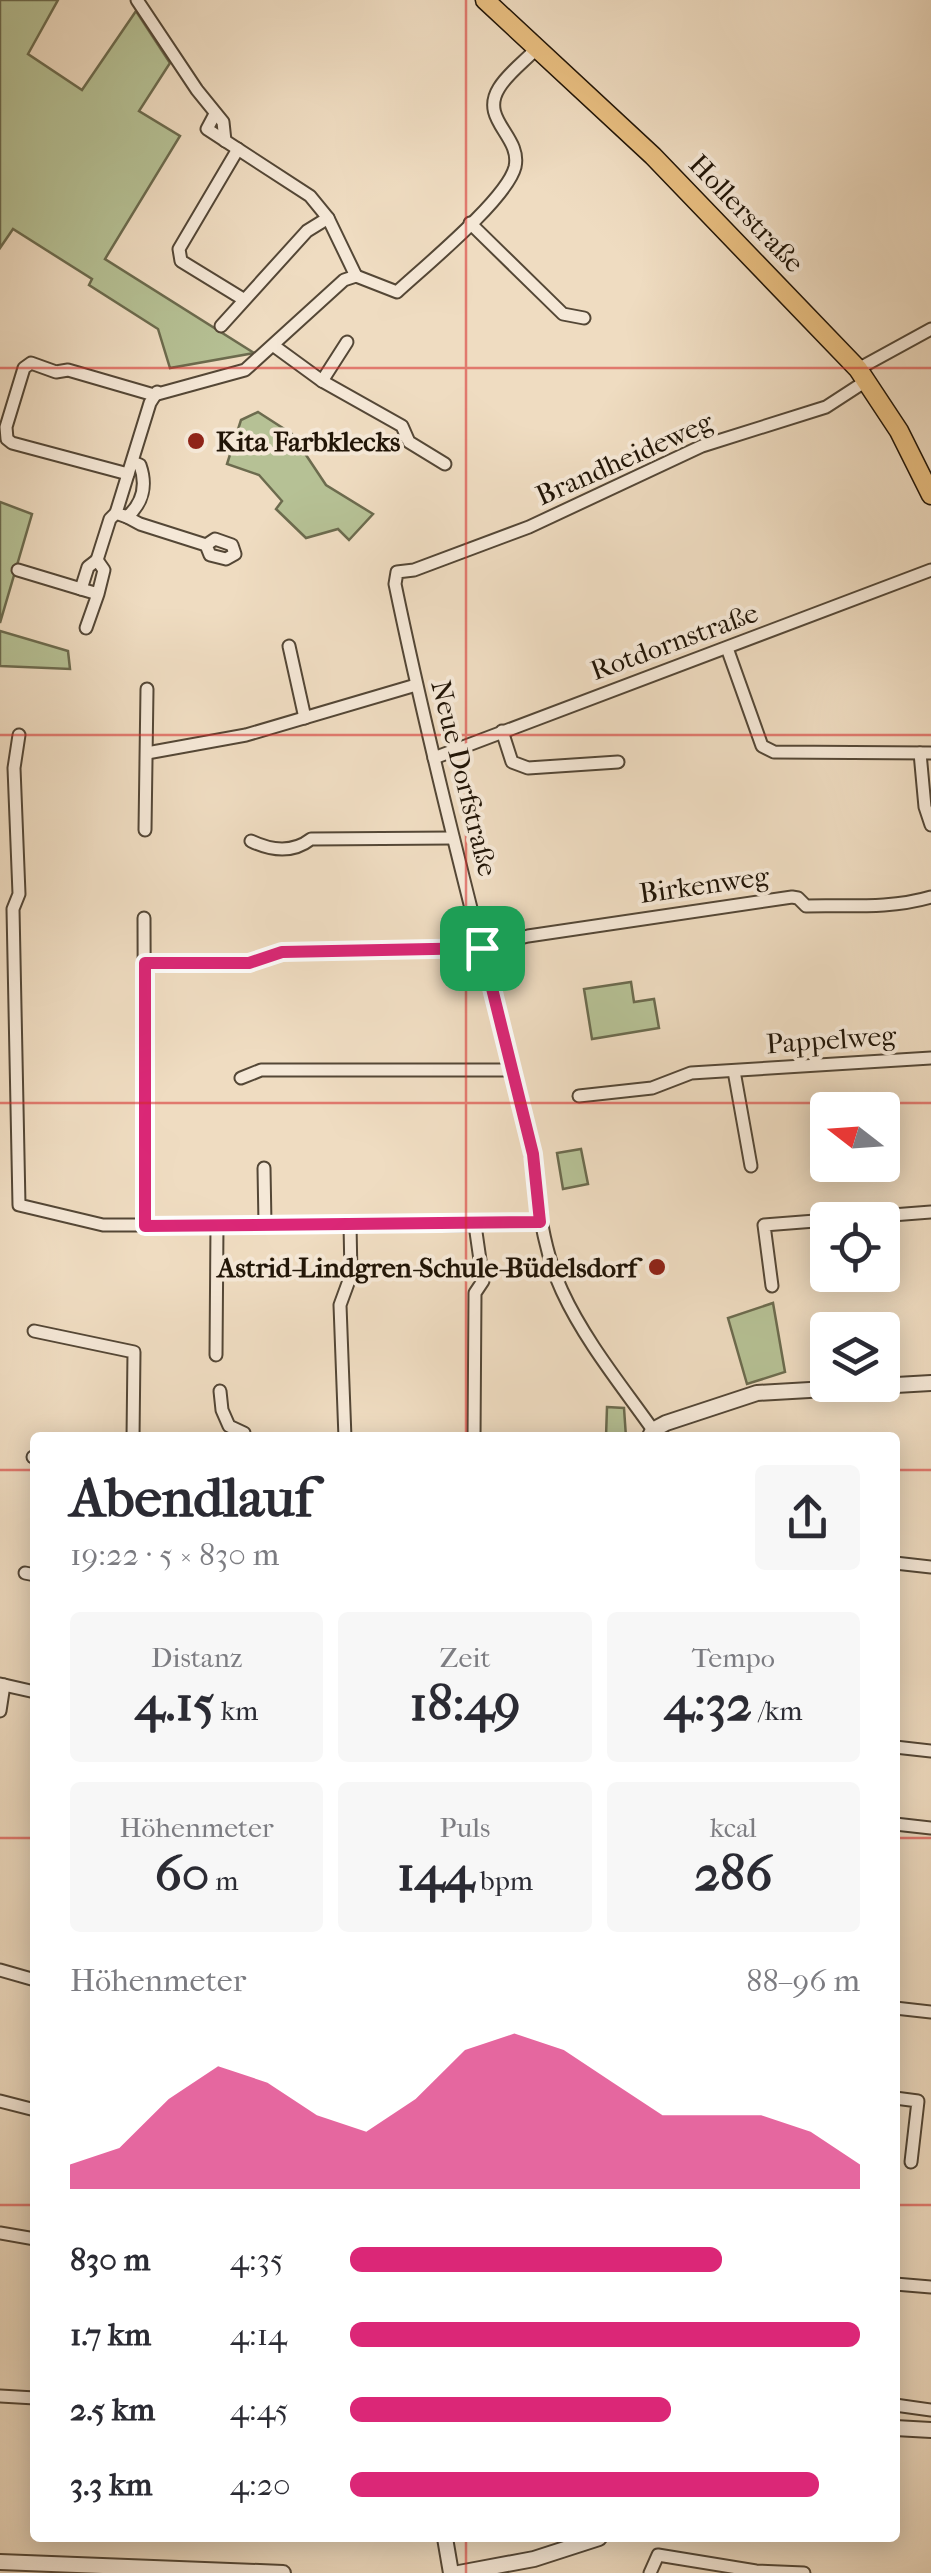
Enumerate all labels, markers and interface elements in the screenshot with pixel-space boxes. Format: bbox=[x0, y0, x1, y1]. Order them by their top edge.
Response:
street label: Hollerstraße bbox=[682, 148, 811, 279]
street label: Brandheideweg bbox=[531, 404, 719, 512]
place label: Kita Farbklecks bbox=[216, 425, 400, 458]
marker: Kita Farbklecks bbox=[185, 430, 207, 452]
street label: Rotdornstraße bbox=[586, 596, 763, 687]
street label: Neue Dorfstraße bbox=[424, 677, 505, 880]
street label: Birkenweg bbox=[637, 859, 772, 910]
pin bbox=[440, 906, 525, 991]
icon: arrive bbox=[455, 921, 510, 976]
street label: Pappelweg bbox=[765, 1018, 898, 1061]
north arrow bbox=[810, 1092, 900, 1182]
map controls bbox=[810, 1092, 900, 1402]
button: locate bbox=[810, 1202, 900, 1292]
place label: Astrid-Lindgren-Schule-Büdelsdorf bbox=[215, 1251, 643, 1284]
marker: Astrid-Lindgren-Schule-Büdelsdorf bbox=[646, 1256, 668, 1278]
button: layers bbox=[810, 1312, 900, 1402]
button: share bbox=[755, 1465, 860, 1570]
text: Abendlauf bbox=[70, 1466, 313, 1530]
text: 19:22 · 5 × 830 m bbox=[70, 1536, 279, 1573]
text: Distanz bbox=[151, 1641, 242, 1674]
text: Zeit bbox=[440, 1641, 490, 1674]
text: Tempo bbox=[692, 1641, 775, 1674]
text: 4.15 bbox=[135, 1674, 215, 1733]
text: 18:49 bbox=[410, 1674, 520, 1733]
text: 4:32 bbox=[664, 1674, 752, 1733]
text: km bbox=[215, 1694, 258, 1727]
text: /km bbox=[752, 1694, 803, 1727]
text: Höhenmeter bbox=[120, 1811, 274, 1844]
text: Puls bbox=[440, 1811, 490, 1844]
text: kcal bbox=[710, 1811, 757, 1844]
text: 60 bbox=[155, 1844, 209, 1903]
text: 144 bbox=[397, 1844, 474, 1903]
text: 286 bbox=[694, 1844, 772, 1903]
text: m bbox=[209, 1864, 239, 1897]
text: bpm bbox=[474, 1864, 533, 1897]
text: Höhenmeter bbox=[70, 1962, 246, 1999]
text: 88–96 m bbox=[746, 1962, 860, 1999]
text: 830 m bbox=[70, 2241, 150, 2278]
text: 4:35 bbox=[230, 2241, 284, 2278]
text: 1.7 km bbox=[70, 2316, 151, 2353]
text: 4:14 bbox=[230, 2316, 287, 2353]
text: 2.5 km bbox=[70, 2391, 155, 2428]
text: 4:45 bbox=[230, 2391, 289, 2428]
text: 3.3 km bbox=[70, 2466, 152, 2503]
text: 4:20 bbox=[230, 2466, 291, 2503]

